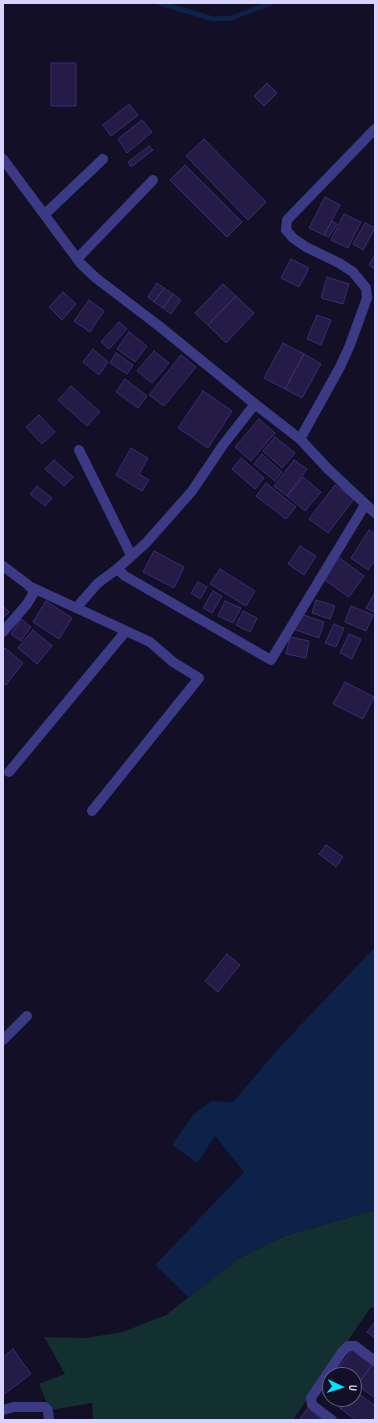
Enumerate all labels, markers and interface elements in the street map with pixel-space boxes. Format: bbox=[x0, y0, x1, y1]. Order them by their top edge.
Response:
north arrow bbox=[322, 1367, 362, 1407]
text: U bbox=[346, 1384, 360, 1391]

